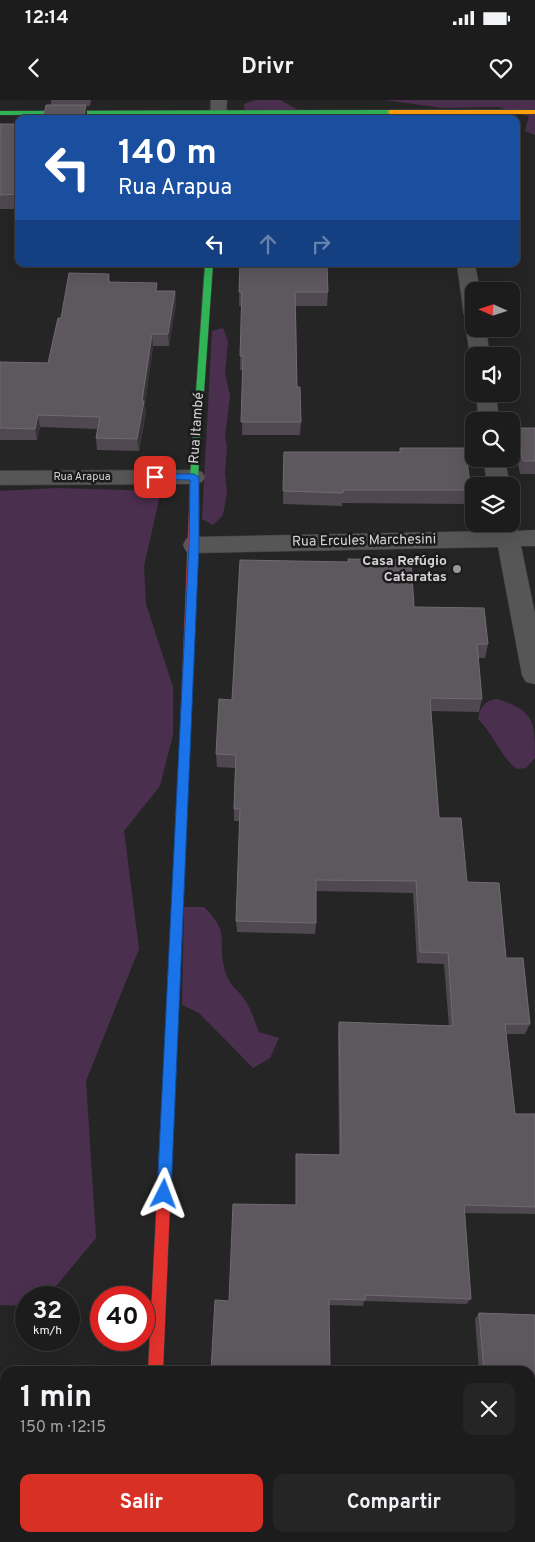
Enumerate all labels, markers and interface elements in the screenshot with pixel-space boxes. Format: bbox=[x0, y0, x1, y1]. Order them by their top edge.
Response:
text: 12:14 bbox=[25, 6, 69, 30]
icon: back bbox=[20, 54, 48, 82]
text: Drivr bbox=[241, 54, 294, 81]
icon: heart bbox=[487, 54, 515, 82]
text: 140 m bbox=[118, 132, 217, 176]
icon: left bbox=[35, 135, 100, 200]
text: Rua Arapua bbox=[118, 175, 232, 202]
icon: left bbox=[201, 230, 229, 258]
icon: ahead bbox=[254, 230, 282, 258]
icon: right bbox=[307, 230, 335, 258]
north arrow bbox=[465, 282, 520, 338]
map controls bbox=[465, 282, 520, 532]
button: sound bbox=[465, 347, 520, 402]
street label: Rua Itambé bbox=[186, 392, 208, 464]
button: search bbox=[465, 412, 520, 467]
pin bbox=[134, 456, 176, 498]
icon: arrive bbox=[141, 463, 169, 491]
street label: Rua Arapua bbox=[53, 470, 111, 484]
button: layers bbox=[465, 477, 520, 532]
street label: Rua Ercules Marchesini bbox=[292, 531, 436, 551]
place label: Casa Refúgio Cataratas bbox=[362, 553, 447, 586]
marker: Casa Refúgio Cataratas bbox=[451, 563, 463, 575]
position arrow bbox=[137, 1167, 189, 1219]
speed limit sign: 40 bbox=[90, 1286, 155, 1351]
text: 32 bbox=[33, 1296, 62, 1328]
text: km/h bbox=[33, 1323, 62, 1339]
text: 1 min bbox=[20, 1380, 92, 1417]
button: close bbox=[463, 1383, 515, 1435]
text: 150 m · 12:15 bbox=[20, 1418, 106, 1438]
button: Salir bbox=[20, 1474, 263, 1532]
button: Compartir bbox=[273, 1474, 515, 1532]

